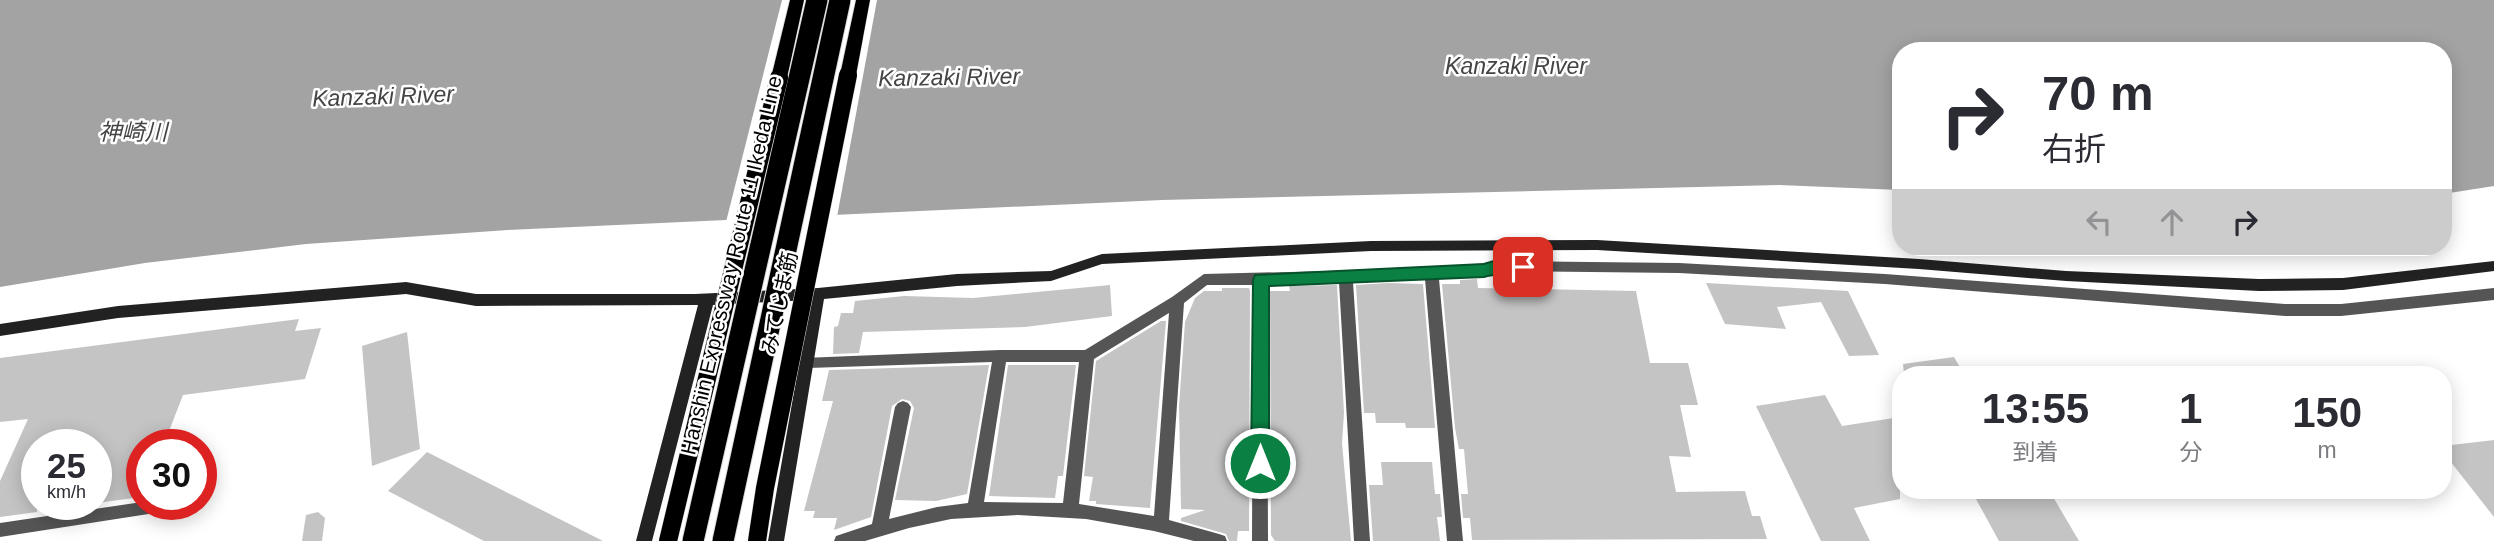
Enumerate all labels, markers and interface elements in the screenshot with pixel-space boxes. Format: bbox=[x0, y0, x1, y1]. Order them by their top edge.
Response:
water label: Kanzaki River bbox=[1445, 53, 1588, 79]
water label: Kanzaki River bbox=[878, 63, 1021, 91]
text: 70 m bbox=[2042, 66, 2154, 120]
icon: right bbox=[1927, 70, 2018, 161]
street label: Hanshin Expressway Route 11 Ikeda Line bbox=[676, 73, 786, 457]
water label: Kanzaki River bbox=[312, 80, 456, 111]
water label: 神崎川 bbox=[99, 119, 171, 145]
text: 右折 bbox=[2042, 131, 2106, 167]
icon: left bbox=[2080, 203, 2118, 241]
icon: ahead bbox=[2153, 203, 2191, 241]
icon: right bbox=[2226, 203, 2264, 241]
pin bbox=[1493, 237, 1553, 297]
icon: arrive bbox=[1504, 248, 1542, 286]
street label: みてじま筋 bbox=[757, 249, 801, 357]
text: 13:55 bbox=[1982, 385, 2089, 432]
text: 1 bbox=[2179, 385, 2202, 432]
text: 150 bbox=[2292, 389, 2362, 436]
position arrow bbox=[1223, 426, 1297, 500]
speed limit sign: 30 bbox=[126, 429, 217, 520]
text: m bbox=[2318, 437, 2337, 463]
text: 到着 bbox=[2012, 439, 2058, 465]
text: 分 bbox=[2179, 439, 2202, 465]
text: 25 bbox=[47, 446, 86, 485]
text: km/h bbox=[47, 482, 86, 502]

